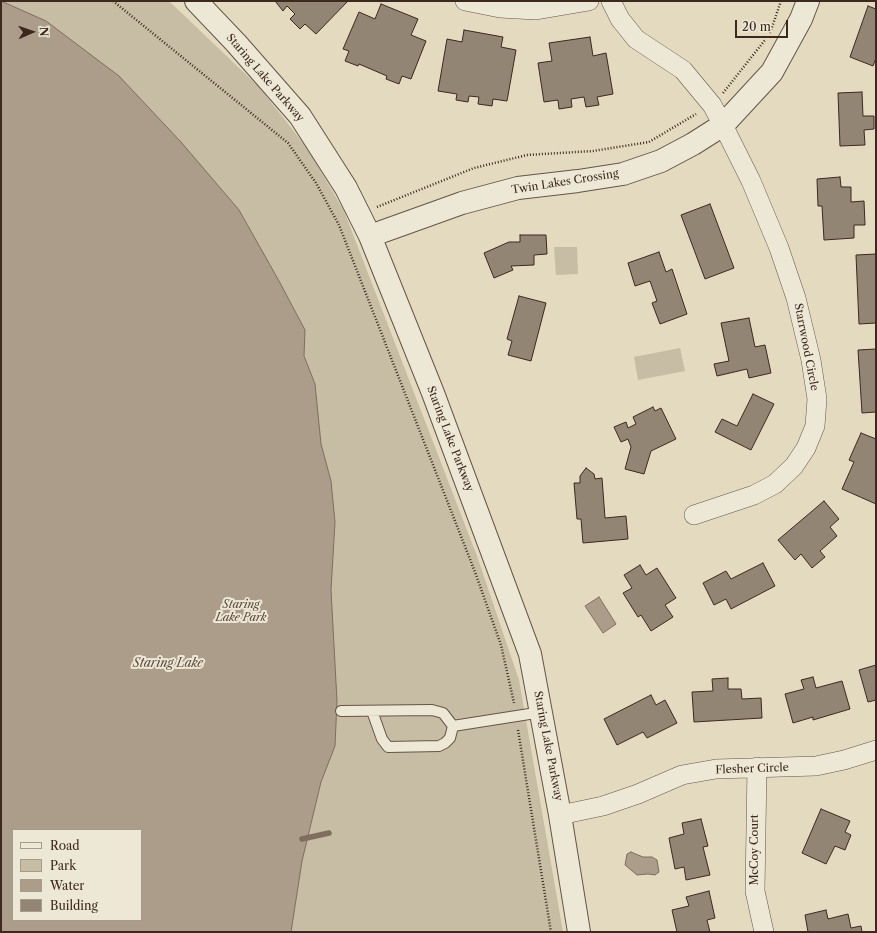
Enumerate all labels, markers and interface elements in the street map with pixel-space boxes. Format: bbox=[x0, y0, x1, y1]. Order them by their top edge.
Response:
north arrow bbox=[12, 12, 52, 52]
scale bar bbox=[737, 12, 790, 38]
text: 20 m bbox=[742, 19, 771, 34]
text: N bbox=[37, 27, 51, 37]
street label: Staring Lake Parkway bbox=[223, 31, 307, 125]
street label: Twin Lakes Crossing bbox=[511, 167, 619, 197]
street label: Starrwood Circle bbox=[791, 302, 821, 392]
street label: Staring Lake Parkway bbox=[424, 384, 476, 494]
park label: Staring Lake Park bbox=[215, 598, 267, 624]
water label: Staring Lake bbox=[133, 657, 203, 671]
street label: Staring Lake Parkway bbox=[531, 690, 565, 802]
street label: Flesher Circle bbox=[715, 761, 789, 777]
street label: McCoy Court bbox=[748, 814, 762, 886]
legend bbox=[12, 829, 142, 921]
text: Road bbox=[50, 838, 80, 853]
text: Park bbox=[50, 858, 76, 873]
text: Water bbox=[50, 878, 84, 893]
text: Building bbox=[50, 898, 98, 913]

